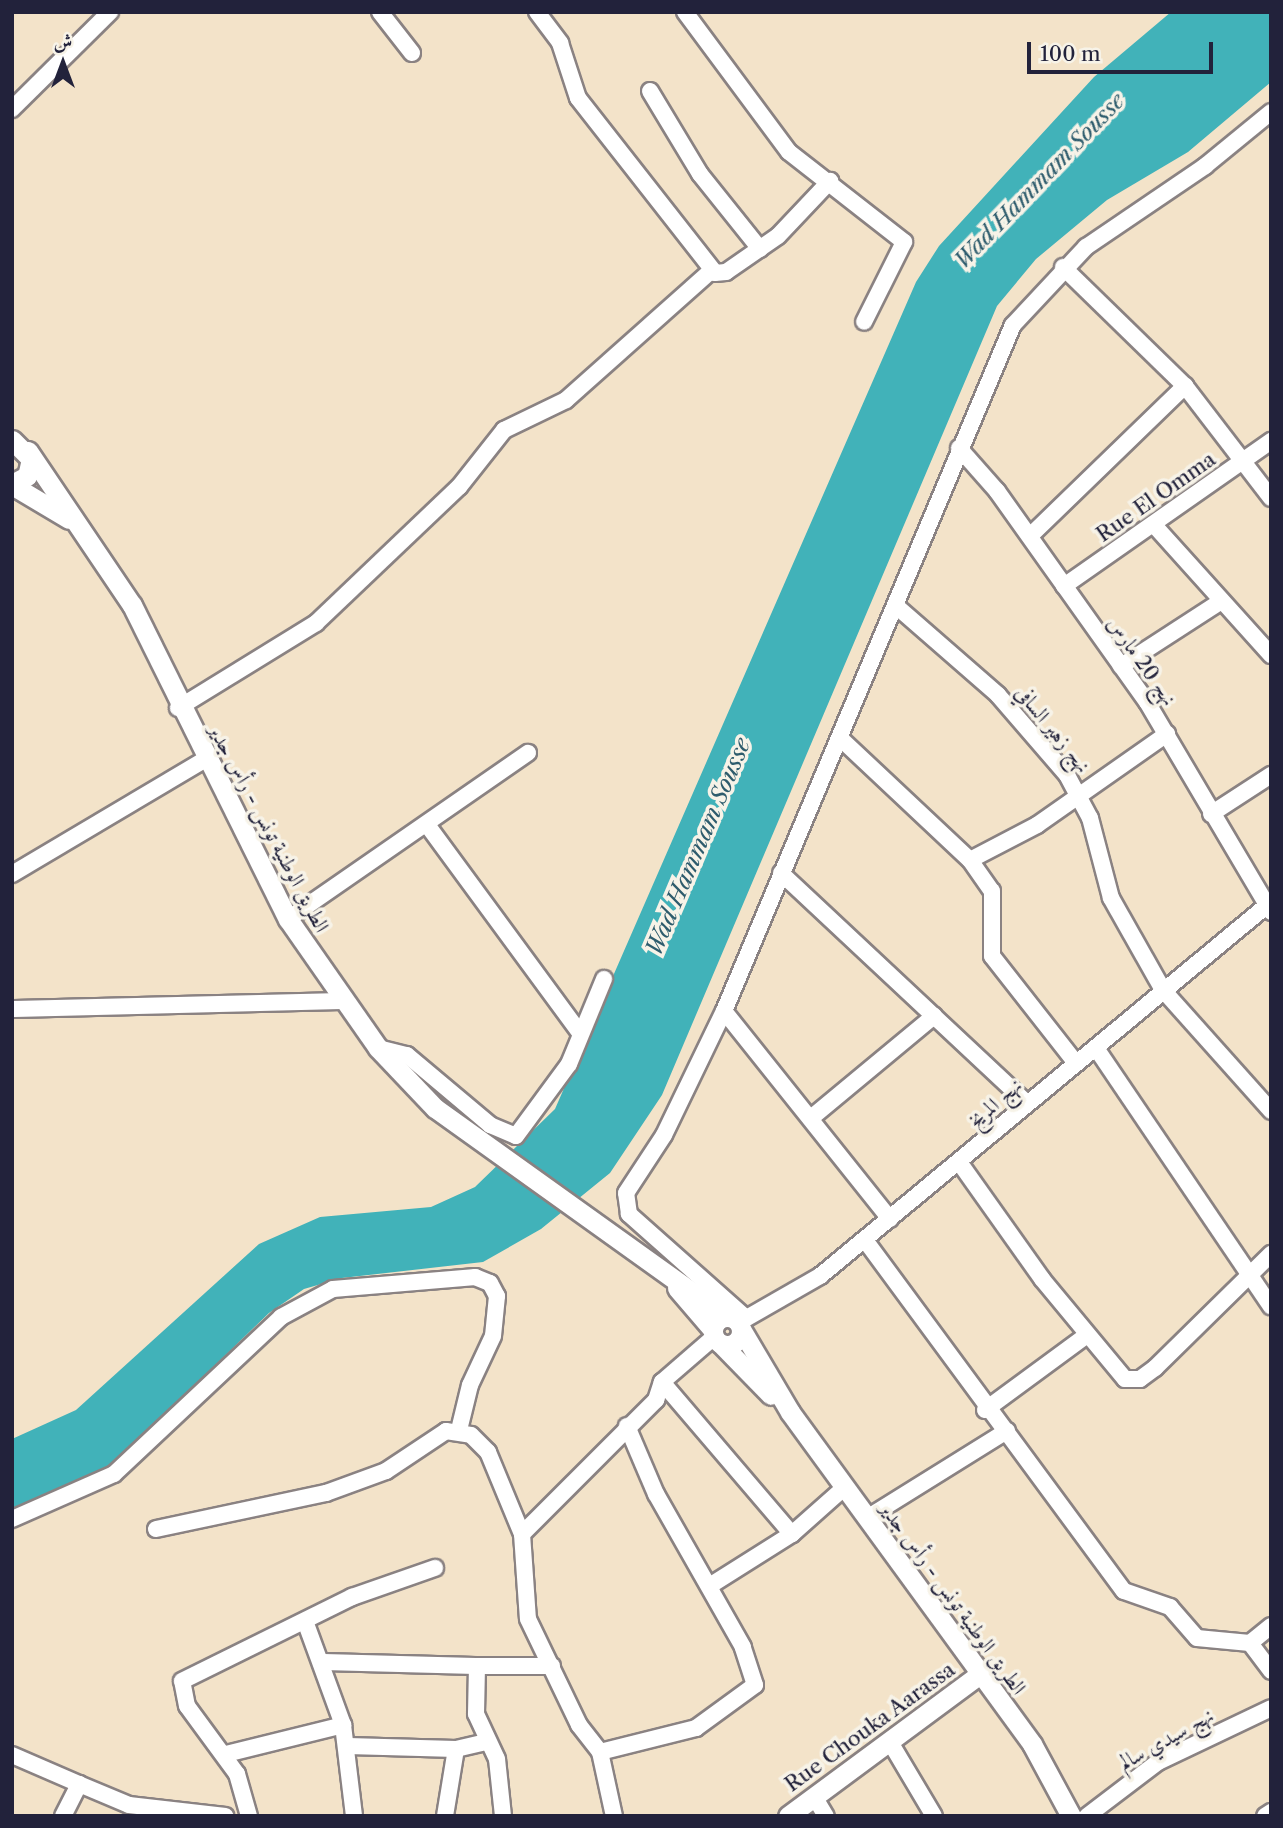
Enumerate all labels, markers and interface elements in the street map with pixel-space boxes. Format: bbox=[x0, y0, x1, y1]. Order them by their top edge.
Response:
north arrow bbox=[28, 28, 98, 98]
scale bar bbox=[1031, 28, 1216, 72]
text: ش bbox=[54, 30, 72, 53]
text: 100 m bbox=[1040, 41, 1101, 66]
water label: Wad Hammam Sousse bbox=[948, 87, 1130, 275]
street label: Rue El Omma bbox=[1092, 447, 1220, 547]
street label: نهج 20 مارس bbox=[1102, 611, 1182, 711]
street label: نهج زهير السافي bbox=[1010, 680, 1096, 778]
street label: الطريق الوطنية تونس - رأس جدير bbox=[203, 720, 335, 936]
water label: Wad Hammam Sousse bbox=[640, 734, 756, 960]
street label: نهج المريخ bbox=[963, 1073, 1027, 1133]
street label: الطريق الوطنية تونس - رأس جدير bbox=[875, 1497, 1031, 1699]
street label: Rue Chouka Aarassa bbox=[780, 1657, 960, 1797]
street label: نهج سيدي سالم bbox=[1114, 1703, 1218, 1775]

